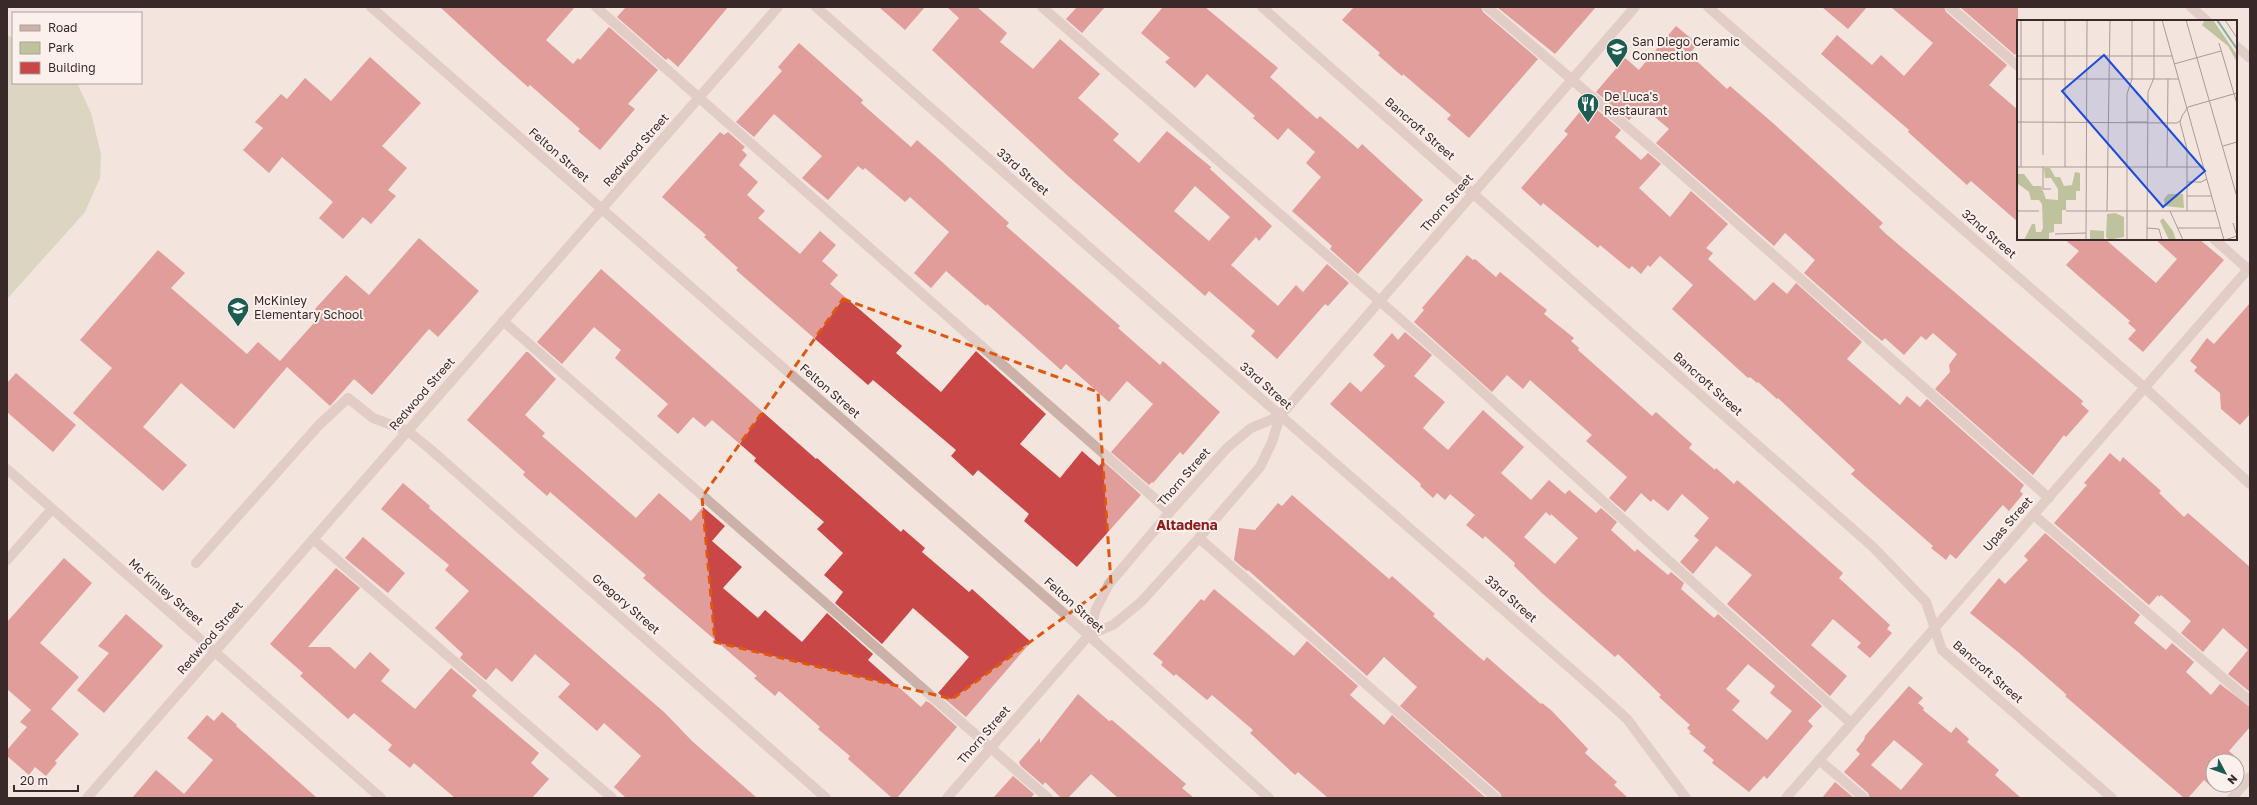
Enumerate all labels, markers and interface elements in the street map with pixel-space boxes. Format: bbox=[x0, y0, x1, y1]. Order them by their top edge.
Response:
legend bbox=[12, 12, 142, 84]
text: Road bbox=[48, 20, 77, 35]
inset map bbox=[2017, 20, 2237, 240]
place label: San Diego Ceramic Connection bbox=[1632, 34, 1740, 63]
school or university icon: San Diego Ceramic Connection bbox=[1604, 36, 1630, 69]
text: Park bbox=[48, 40, 74, 55]
text: Building bbox=[48, 60, 96, 75]
place label: De Luca's Restaurant bbox=[1604, 89, 1668, 118]
restaurant icon: De Luca's Restaurant bbox=[1575, 91, 1601, 124]
street label: Bancroft Street bbox=[1382, 94, 1459, 163]
street label: Redwood Street bbox=[600, 110, 672, 189]
street label: Felton Street bbox=[526, 124, 593, 185]
street label: 33rd Street bbox=[994, 145, 1053, 199]
street label: Thorn Street bbox=[1417, 170, 1476, 235]
street label: 32nd Street bbox=[1959, 206, 2020, 261]
place label: McKinley Elementary School bbox=[254, 293, 363, 322]
school or university icon: McKinley Elementary School bbox=[225, 295, 251, 328]
street label: Bancroft Street bbox=[1671, 349, 1746, 419]
street label: Redwood Street bbox=[386, 354, 458, 433]
street label: 33rd Street bbox=[1237, 359, 1296, 413]
street label: Felton Street bbox=[797, 360, 864, 421]
street label: Thorn Street bbox=[1154, 444, 1213, 509]
street label: Upas Street bbox=[1980, 493, 2036, 554]
district label: Altadena bbox=[1156, 516, 1218, 533]
street label: Mc Kinley Street bbox=[126, 555, 207, 628]
street label: Gregory Street bbox=[589, 570, 663, 637]
street label: 33rd Street bbox=[1482, 572, 1541, 626]
street label: Felton Street bbox=[1041, 574, 1108, 636]
street label: Redwood Street bbox=[174, 598, 246, 677]
street label: Bancroft Street bbox=[1950, 637, 2027, 706]
street label: Thorn Street bbox=[954, 702, 1013, 767]
north arrow bbox=[2205, 753, 2245, 793]
scale bar bbox=[14, 767, 78, 793]
text: N bbox=[2225, 772, 2241, 787]
text: 20 m bbox=[20, 773, 48, 788]

